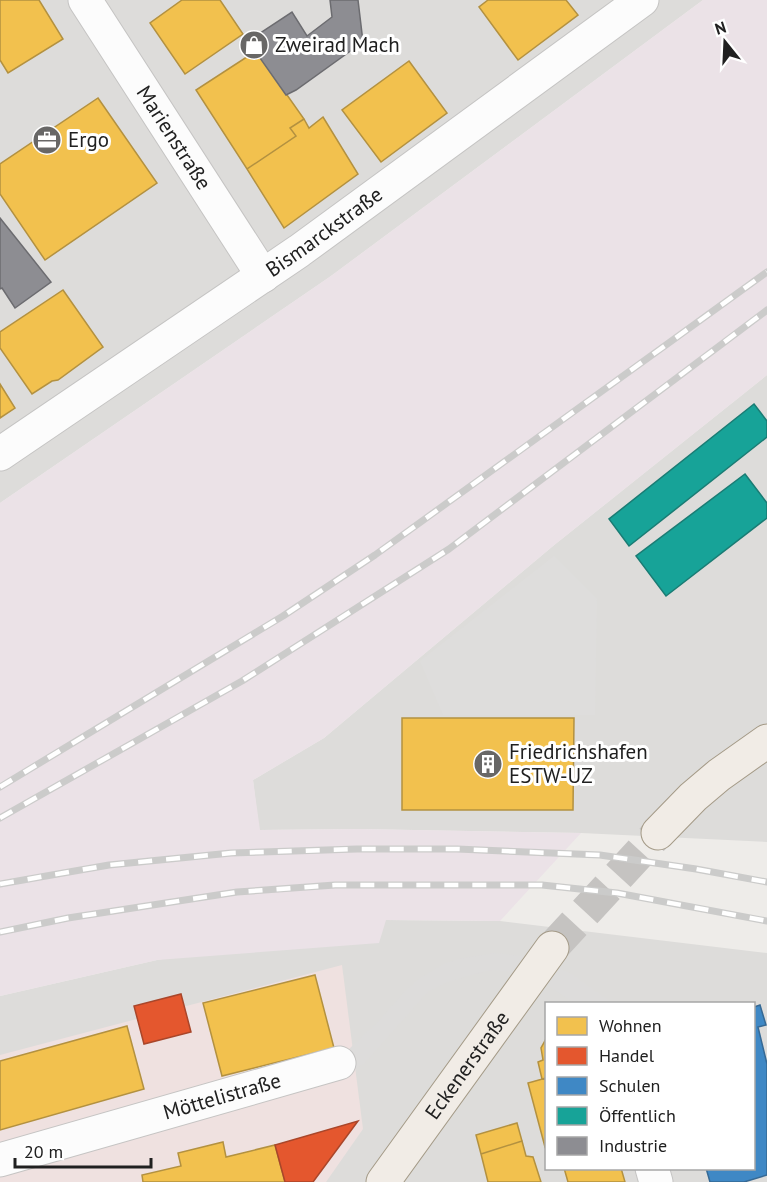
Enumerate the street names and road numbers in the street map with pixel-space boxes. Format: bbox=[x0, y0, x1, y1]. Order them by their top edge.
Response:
street label: Marienstraße bbox=[131, 80, 218, 195]
street label: Bismarckstraße bbox=[260, 180, 388, 283]
street label: Eckenerstraße bbox=[419, 1006, 515, 1124]
street label: Möttelistraße bbox=[160, 1066, 284, 1126]

